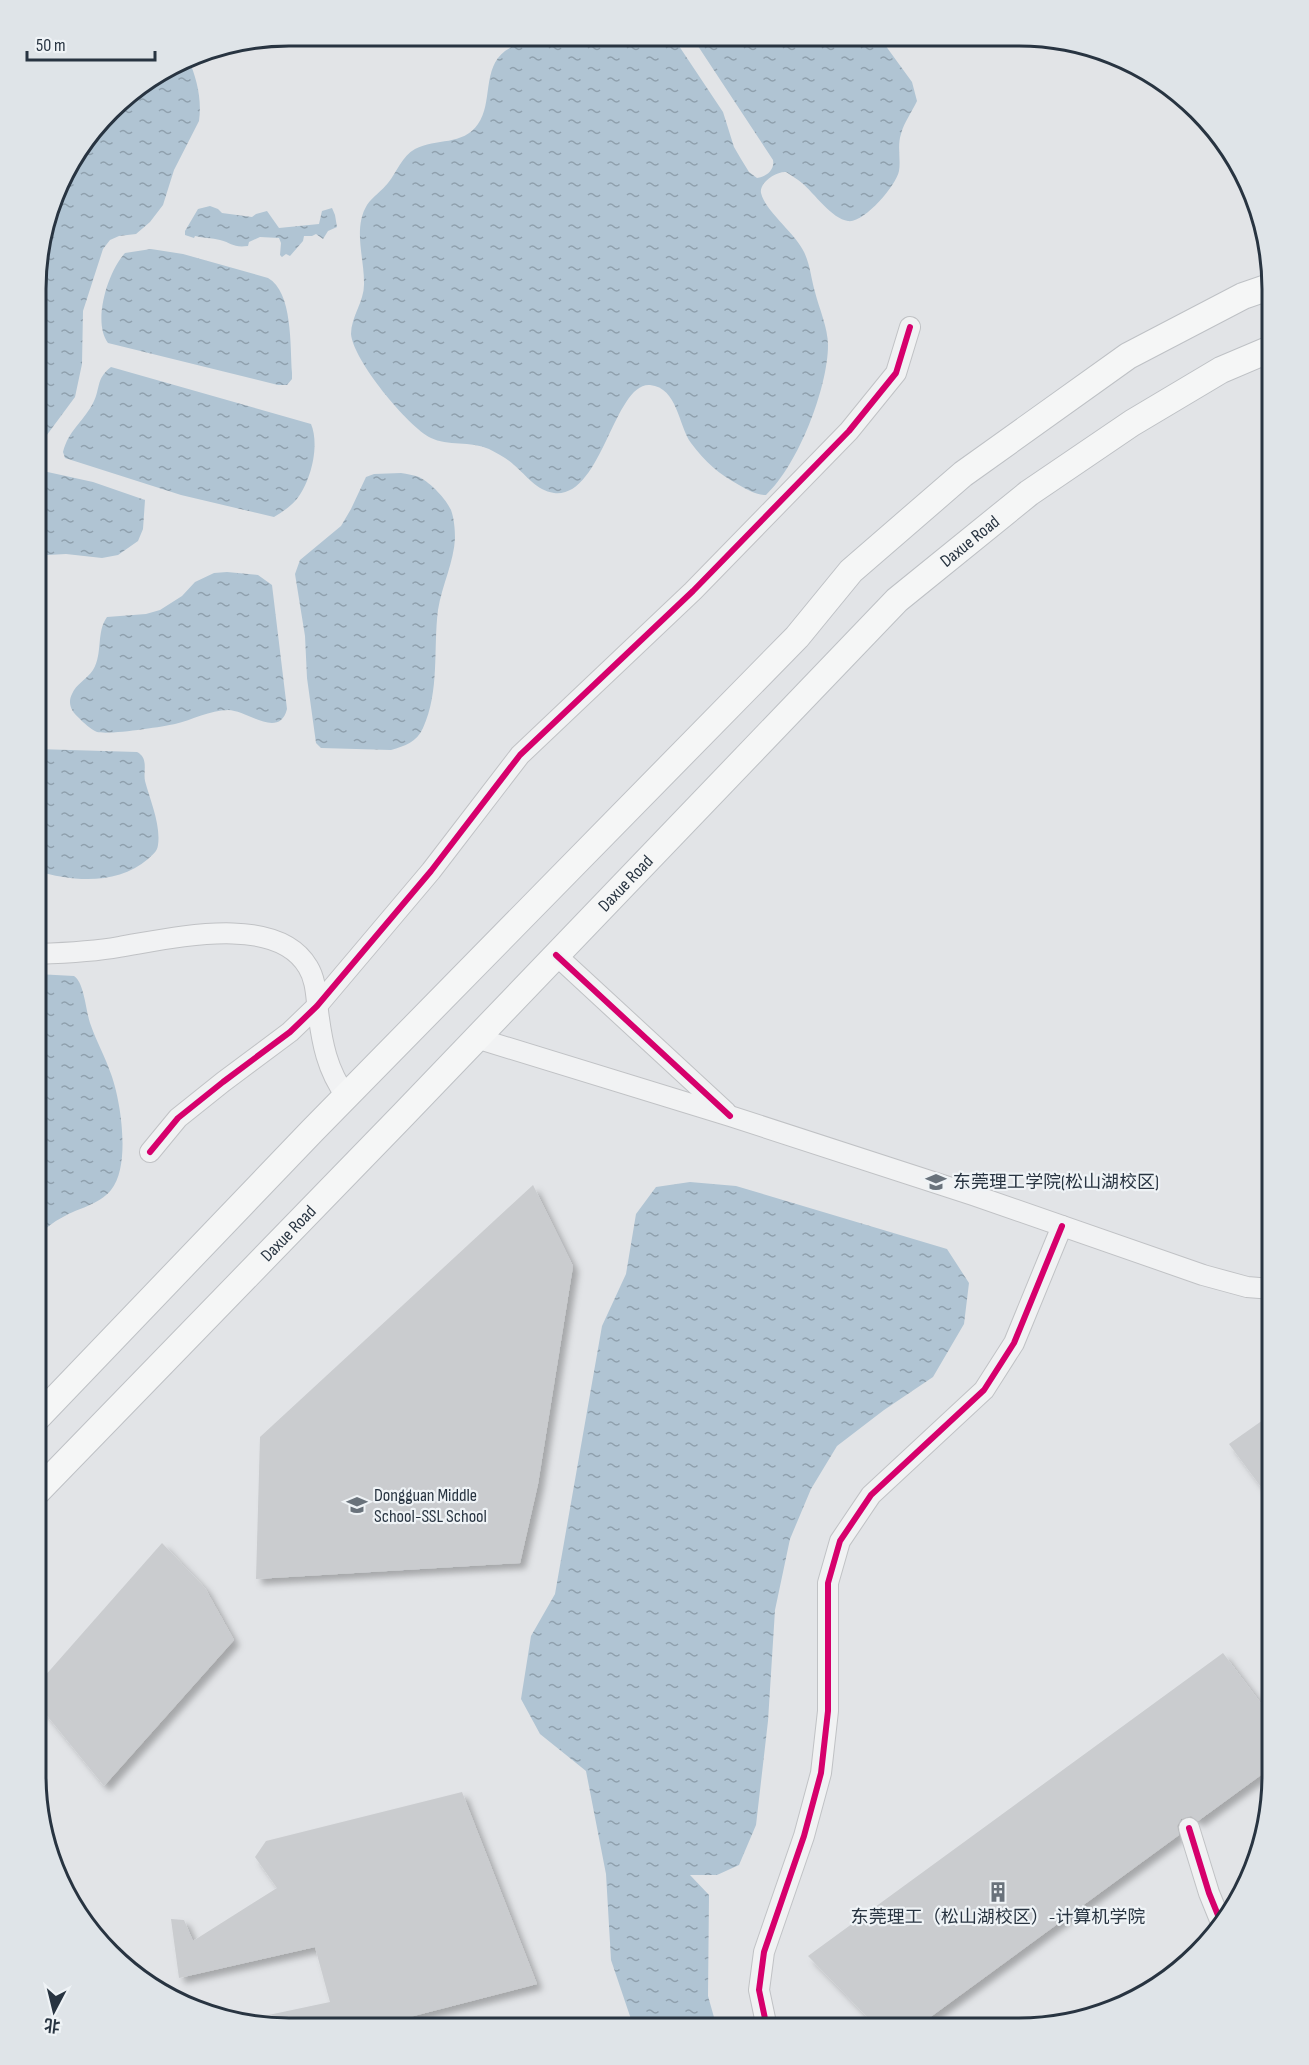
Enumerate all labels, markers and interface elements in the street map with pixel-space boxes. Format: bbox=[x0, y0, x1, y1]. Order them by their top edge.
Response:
scale bar bbox=[27, 24, 154, 62]
text: 50 m bbox=[36, 35, 66, 56]
street label: Daxue Road bbox=[936, 511, 1003, 571]
street label: Daxue Road bbox=[593, 851, 657, 916]
school or university icon: 东莞理工学院(松山湖校区) bbox=[924, 1170, 948, 1194]
place label: 东莞理工学院(松山湖校区) bbox=[953, 1172, 1159, 1193]
street label: Daxue Road bbox=[256, 1201, 320, 1266]
place label: Dongguan Middle School-SSL School bbox=[374, 1485, 487, 1527]
school or university icon: Dongguan Middle School-SSL School bbox=[345, 1493, 369, 1517]
building icon: 东莞理工（松山湖校区）-计算机学院 bbox=[986, 1880, 1010, 1904]
place label: 东莞理工（松山湖校区）-计算机学院 bbox=[851, 1907, 1145, 1928]
north arrow bbox=[24, 1981, 84, 2041]
text: 北 bbox=[43, 2014, 61, 2035]

